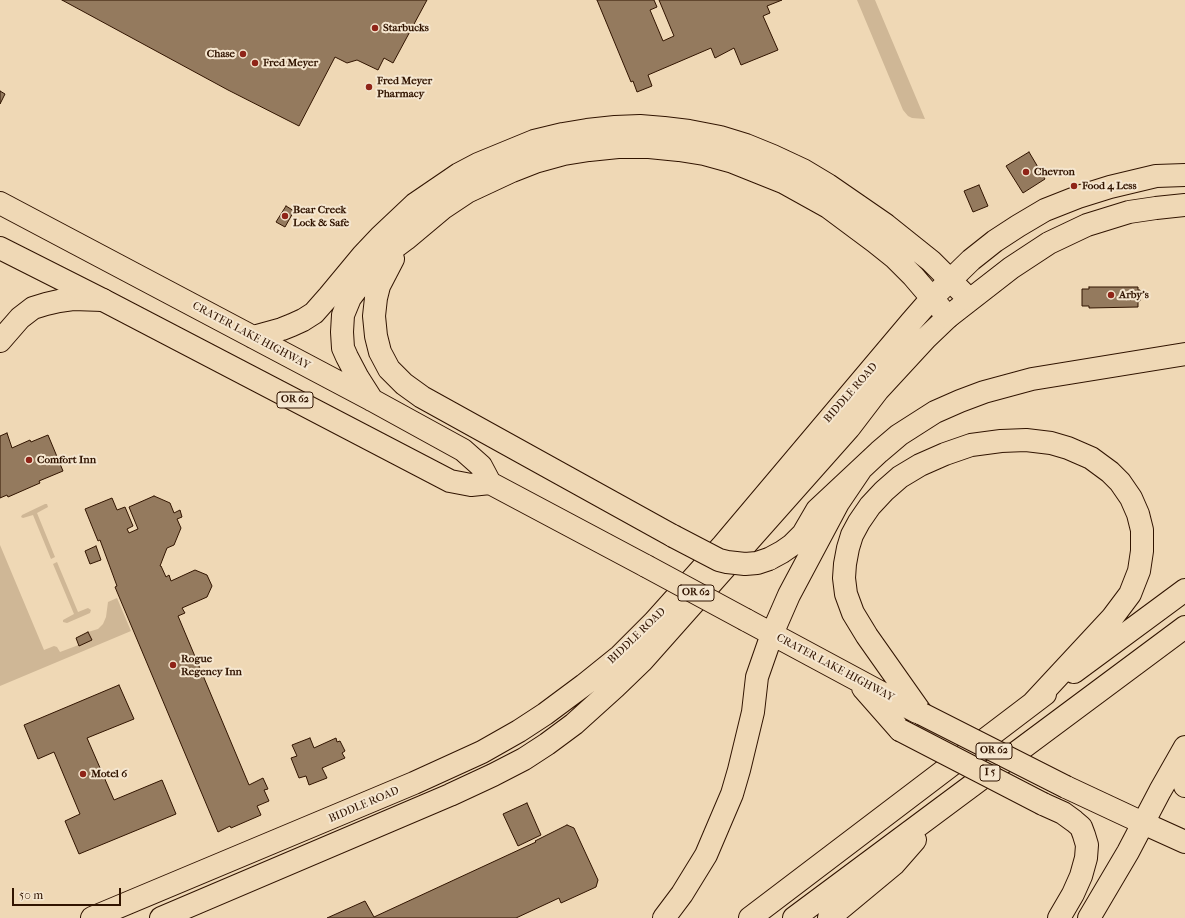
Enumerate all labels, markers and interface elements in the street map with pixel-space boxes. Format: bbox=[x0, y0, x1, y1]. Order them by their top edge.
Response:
place label: Starbucks bbox=[383, 21, 429, 35]
marker: Starbucks bbox=[370, 23, 380, 33]
place label: Chase bbox=[207, 47, 235, 61]
marker: Chase bbox=[238, 49, 248, 59]
place label: Fred Meyer bbox=[263, 56, 318, 70]
marker: Fred Meyer bbox=[250, 58, 260, 68]
place label: Fred Meyer Pharmacy bbox=[377, 74, 432, 100]
marker: Fred Meyer Pharmacy bbox=[364, 82, 374, 92]
place label: Chevron bbox=[1034, 165, 1075, 179]
marker: Chevron bbox=[1021, 167, 1031, 177]
place label: Food 4 Less bbox=[1082, 179, 1136, 193]
marker: Food 4 Less bbox=[1069, 181, 1079, 191]
place label: Bear Creek Lock & Safe bbox=[293, 203, 349, 229]
marker: Bear Creek Lock & Safe bbox=[280, 211, 290, 221]
place label: Arby's bbox=[1119, 288, 1149, 302]
marker: Arby's bbox=[1106, 290, 1116, 300]
street label: CRATER LAKE HIGHWAY bbox=[190, 299, 312, 373]
street label: BIDDLE ROAD bbox=[821, 360, 881, 426]
road number: OR 62 bbox=[277, 392, 313, 408]
place label: Comfort Inn bbox=[37, 453, 96, 467]
marker: Comfort Inn bbox=[24, 455, 34, 465]
road number: OR 62 bbox=[678, 585, 714, 601]
street label: BIDDLE ROAD bbox=[605, 605, 669, 667]
street label: CRATER LAKE HIGHWAY bbox=[774, 631, 896, 705]
place label: Rogue Regency Inn bbox=[181, 652, 242, 678]
marker: Rogue Regency Inn bbox=[168, 660, 178, 670]
road number: OR 62 bbox=[976, 743, 1012, 759]
road number: I 5 bbox=[980, 765, 1000, 781]
place label: Motel 6 bbox=[91, 767, 127, 781]
marker: Motel 6 bbox=[78, 769, 88, 779]
street label: BIDDLE ROAD bbox=[327, 784, 401, 826]
scale bar bbox=[14, 880, 123, 906]
text: 50 m bbox=[19, 888, 43, 902]

